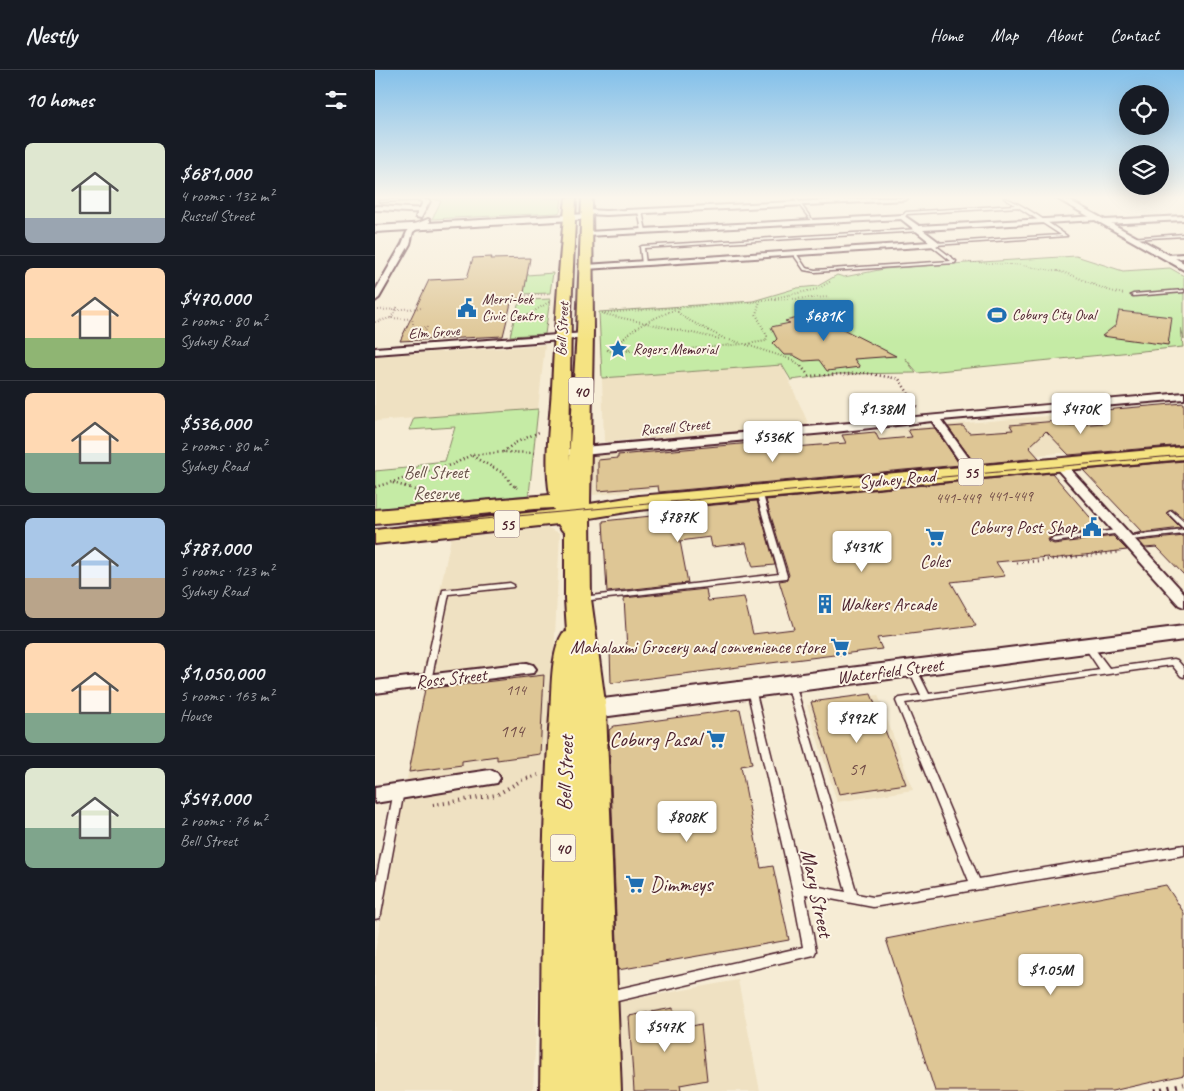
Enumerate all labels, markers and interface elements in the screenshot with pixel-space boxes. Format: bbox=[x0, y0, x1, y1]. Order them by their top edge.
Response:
text: Nestly bbox=[25, 20, 77, 50]
text: Home bbox=[930, 24, 963, 46]
text: Map bbox=[991, 24, 1018, 46]
text: About bbox=[1046, 24, 1082, 46]
text: Contact bbox=[1110, 24, 1159, 46]
map controls bbox=[1119, 85, 1169, 195]
button: locate bbox=[1119, 85, 1169, 135]
icon: filters bbox=[322, 86, 350, 114]
text: 10 homes bbox=[25, 87, 94, 113]
button: layers bbox=[1119, 145, 1169, 195]
text: $681,000 bbox=[180, 160, 251, 186]
icon: home bbox=[65, 163, 125, 223]
text: 4 rooms · 132 m² bbox=[180, 186, 274, 206]
text: Russell Street bbox=[180, 206, 254, 226]
text: $470,000 bbox=[180, 285, 250, 311]
icon: home bbox=[65, 288, 125, 348]
place label: Merri-bek Civic Centre bbox=[482, 290, 544, 326]
public building icon: Merri-bek Civic Centre bbox=[456, 297, 478, 319]
street label: Bell Street bbox=[552, 300, 574, 356]
pin: $681K bbox=[789, 300, 859, 342]
sports icon: Coburg City Oval bbox=[986, 304, 1008, 326]
text: $681K bbox=[805, 306, 843, 326]
place label: Coburg City Oval bbox=[1012, 306, 1098, 325]
text: 2 rooms · 80 m² bbox=[180, 311, 266, 331]
street label: Elm Grove bbox=[408, 321, 461, 344]
text: Sydney Road bbox=[180, 331, 248, 351]
place icon: Rogers Memorial bbox=[607, 338, 629, 360]
place label: Rogers Memorial bbox=[633, 340, 720, 359]
road number: 40 bbox=[569, 378, 593, 404]
pin: $1.38M bbox=[841, 392, 923, 435]
pin: $470K bbox=[1046, 392, 1116, 435]
text: $1.38M bbox=[860, 399, 904, 419]
text: $470K bbox=[1063, 399, 1099, 419]
text: $536,000 bbox=[180, 410, 250, 436]
icon: home bbox=[65, 413, 125, 473]
street label: Russell Street bbox=[640, 415, 712, 440]
pin: $536K bbox=[738, 420, 808, 463]
text: $536K bbox=[754, 427, 792, 447]
text: 2 rooms · 80 m² bbox=[180, 436, 266, 456]
text: Sydney Road bbox=[180, 456, 248, 476]
road number: 55 bbox=[959, 458, 983, 486]
park label: Bell Street Reserve bbox=[404, 461, 470, 504]
street label: Sydney Road bbox=[858, 464, 939, 493]
house number: 441-449 bbox=[987, 487, 1034, 506]
house number: 441-449 bbox=[935, 489, 982, 508]
pin: $787K bbox=[643, 500, 713, 543]
text: $787K bbox=[660, 507, 696, 527]
road number: 55 bbox=[495, 510, 519, 538]
place label: Coburg Post Shop bbox=[970, 516, 1078, 538]
public building icon: Coburg Post Shop bbox=[1081, 516, 1103, 538]
supermarket icon: Coles bbox=[924, 526, 946, 548]
pin: $431K bbox=[827, 530, 897, 573]
text: $787,000 bbox=[180, 535, 250, 561]
text: $431K bbox=[844, 537, 880, 557]
icon: home bbox=[65, 538, 125, 598]
place label: Coles bbox=[920, 550, 952, 572]
text: 5 rooms · 123 m² bbox=[180, 561, 274, 581]
text: Sydney Road bbox=[180, 581, 248, 601]
building icon: Walkers Arcade bbox=[814, 593, 836, 615]
place label: Walkers Arcade bbox=[840, 593, 937, 615]
place label: Mahalaxmi Grocery and convenience store bbox=[570, 636, 826, 658]
supermarket icon: Mahalaxmi Grocery and convenience store bbox=[829, 636, 851, 658]
street label: Waterfield Street bbox=[836, 653, 946, 688]
text: $1,050,000 bbox=[180, 660, 264, 686]
icon: home bbox=[65, 663, 125, 723]
street label: Ross Street bbox=[414, 663, 490, 693]
house number: 114 bbox=[506, 681, 527, 700]
text: 5 rooms · 163 m² bbox=[180, 686, 274, 706]
pin: $992K bbox=[822, 702, 892, 744]
text: House bbox=[180, 706, 211, 726]
text: $992K bbox=[839, 708, 875, 728]
house number: 114 bbox=[500, 720, 526, 742]
place label: Coburg Pasal bbox=[609, 726, 704, 752]
supermarket icon: Coburg Pasal bbox=[705, 728, 727, 750]
street label: Bell Street bbox=[551, 733, 579, 811]
house number: 51 bbox=[849, 758, 866, 780]
text: $547,000 bbox=[180, 785, 250, 811]
icon: home bbox=[65, 788, 125, 848]
pin: $808K bbox=[652, 800, 722, 843]
text: $808K bbox=[669, 807, 705, 827]
text: 2 rooms · 76 m² bbox=[180, 811, 266, 831]
text: Bell Street bbox=[180, 831, 238, 851]
road number: 40 bbox=[551, 834, 575, 861]
street label: Mary Street bbox=[795, 847, 839, 941]
place label: Dimmeys bbox=[650, 871, 714, 897]
supermarket icon: Dimmeys bbox=[624, 873, 646, 895]
pin: $1.05M bbox=[1010, 954, 1092, 996]
text: $1.05M bbox=[1029, 960, 1073, 980]
pin: $547K bbox=[630, 1010, 700, 1053]
text: $547K bbox=[647, 1017, 683, 1037]

